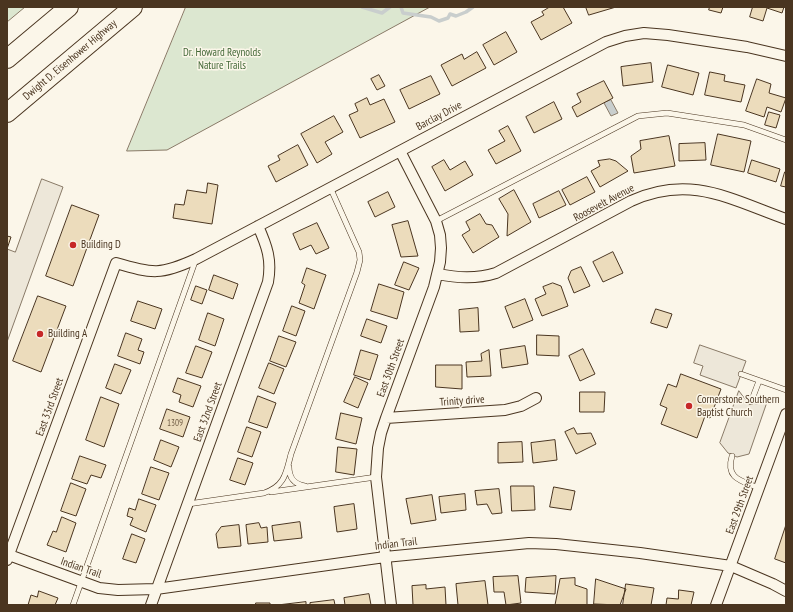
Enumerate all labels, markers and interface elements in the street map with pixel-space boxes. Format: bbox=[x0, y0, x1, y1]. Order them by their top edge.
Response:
street label: Dwight D. Eisenhower Highway bbox=[20, 17, 120, 103]
park label: Dr. Howard Reynolds Nature Trails bbox=[183, 46, 261, 72]
street label: Barclay Drive bbox=[414, 98, 464, 134]
street label: Roosevelt Avenue bbox=[571, 181, 637, 225]
place label: Building D bbox=[81, 238, 121, 252]
marker: Building D bbox=[68, 240, 78, 250]
place label: Building A bbox=[48, 327, 87, 341]
marker: Building A bbox=[35, 329, 45, 339]
street label: East 30th Street bbox=[374, 337, 408, 399]
street label: East 33rd Street bbox=[33, 376, 67, 438]
street label: East 32nd Street bbox=[191, 380, 225, 444]
street label: Trinity drive bbox=[439, 393, 485, 409]
place label: Cornerstone Southern Baptist Church bbox=[697, 393, 779, 419]
marker: Cornerstone Southern Baptist Church bbox=[684, 401, 694, 411]
house number: 1309 bbox=[167, 418, 183, 428]
street label: East 29th Street bbox=[723, 474, 757, 536]
street label: Indian Trail bbox=[374, 535, 418, 553]
street label: Indian Trail bbox=[59, 555, 103, 581]

